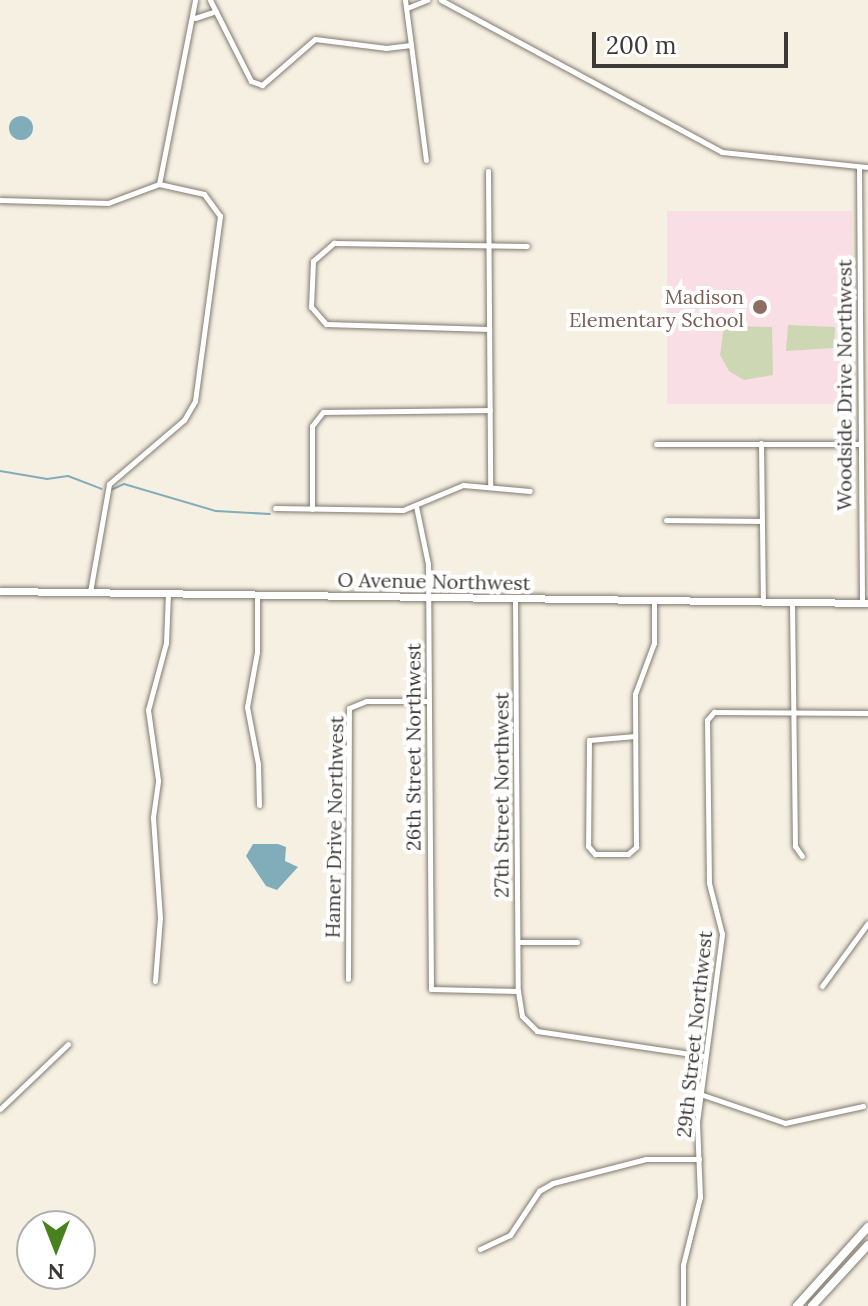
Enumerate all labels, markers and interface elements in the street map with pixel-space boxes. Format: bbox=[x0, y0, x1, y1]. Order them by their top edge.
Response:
scale bar bbox=[596, 16, 792, 66]
text: 200 m bbox=[606, 30, 676, 61]
street label: Woodside Drive Northwest bbox=[832, 259, 856, 511]
place label: Madison Elementary School bbox=[569, 284, 744, 331]
marker: Madison Elementary School bbox=[751, 298, 769, 316]
street label: O Avenue Northwest bbox=[337, 567, 531, 595]
street label: 26th Street Northwest bbox=[401, 643, 425, 851]
street label: 27th Street Northwest bbox=[489, 692, 513, 898]
street label: Hamer Drive Northwest bbox=[320, 716, 348, 938]
street label: 29th Street Northwest bbox=[671, 929, 717, 1139]
north arrow bbox=[16, 1210, 96, 1290]
text: N bbox=[48, 1258, 65, 1286]

